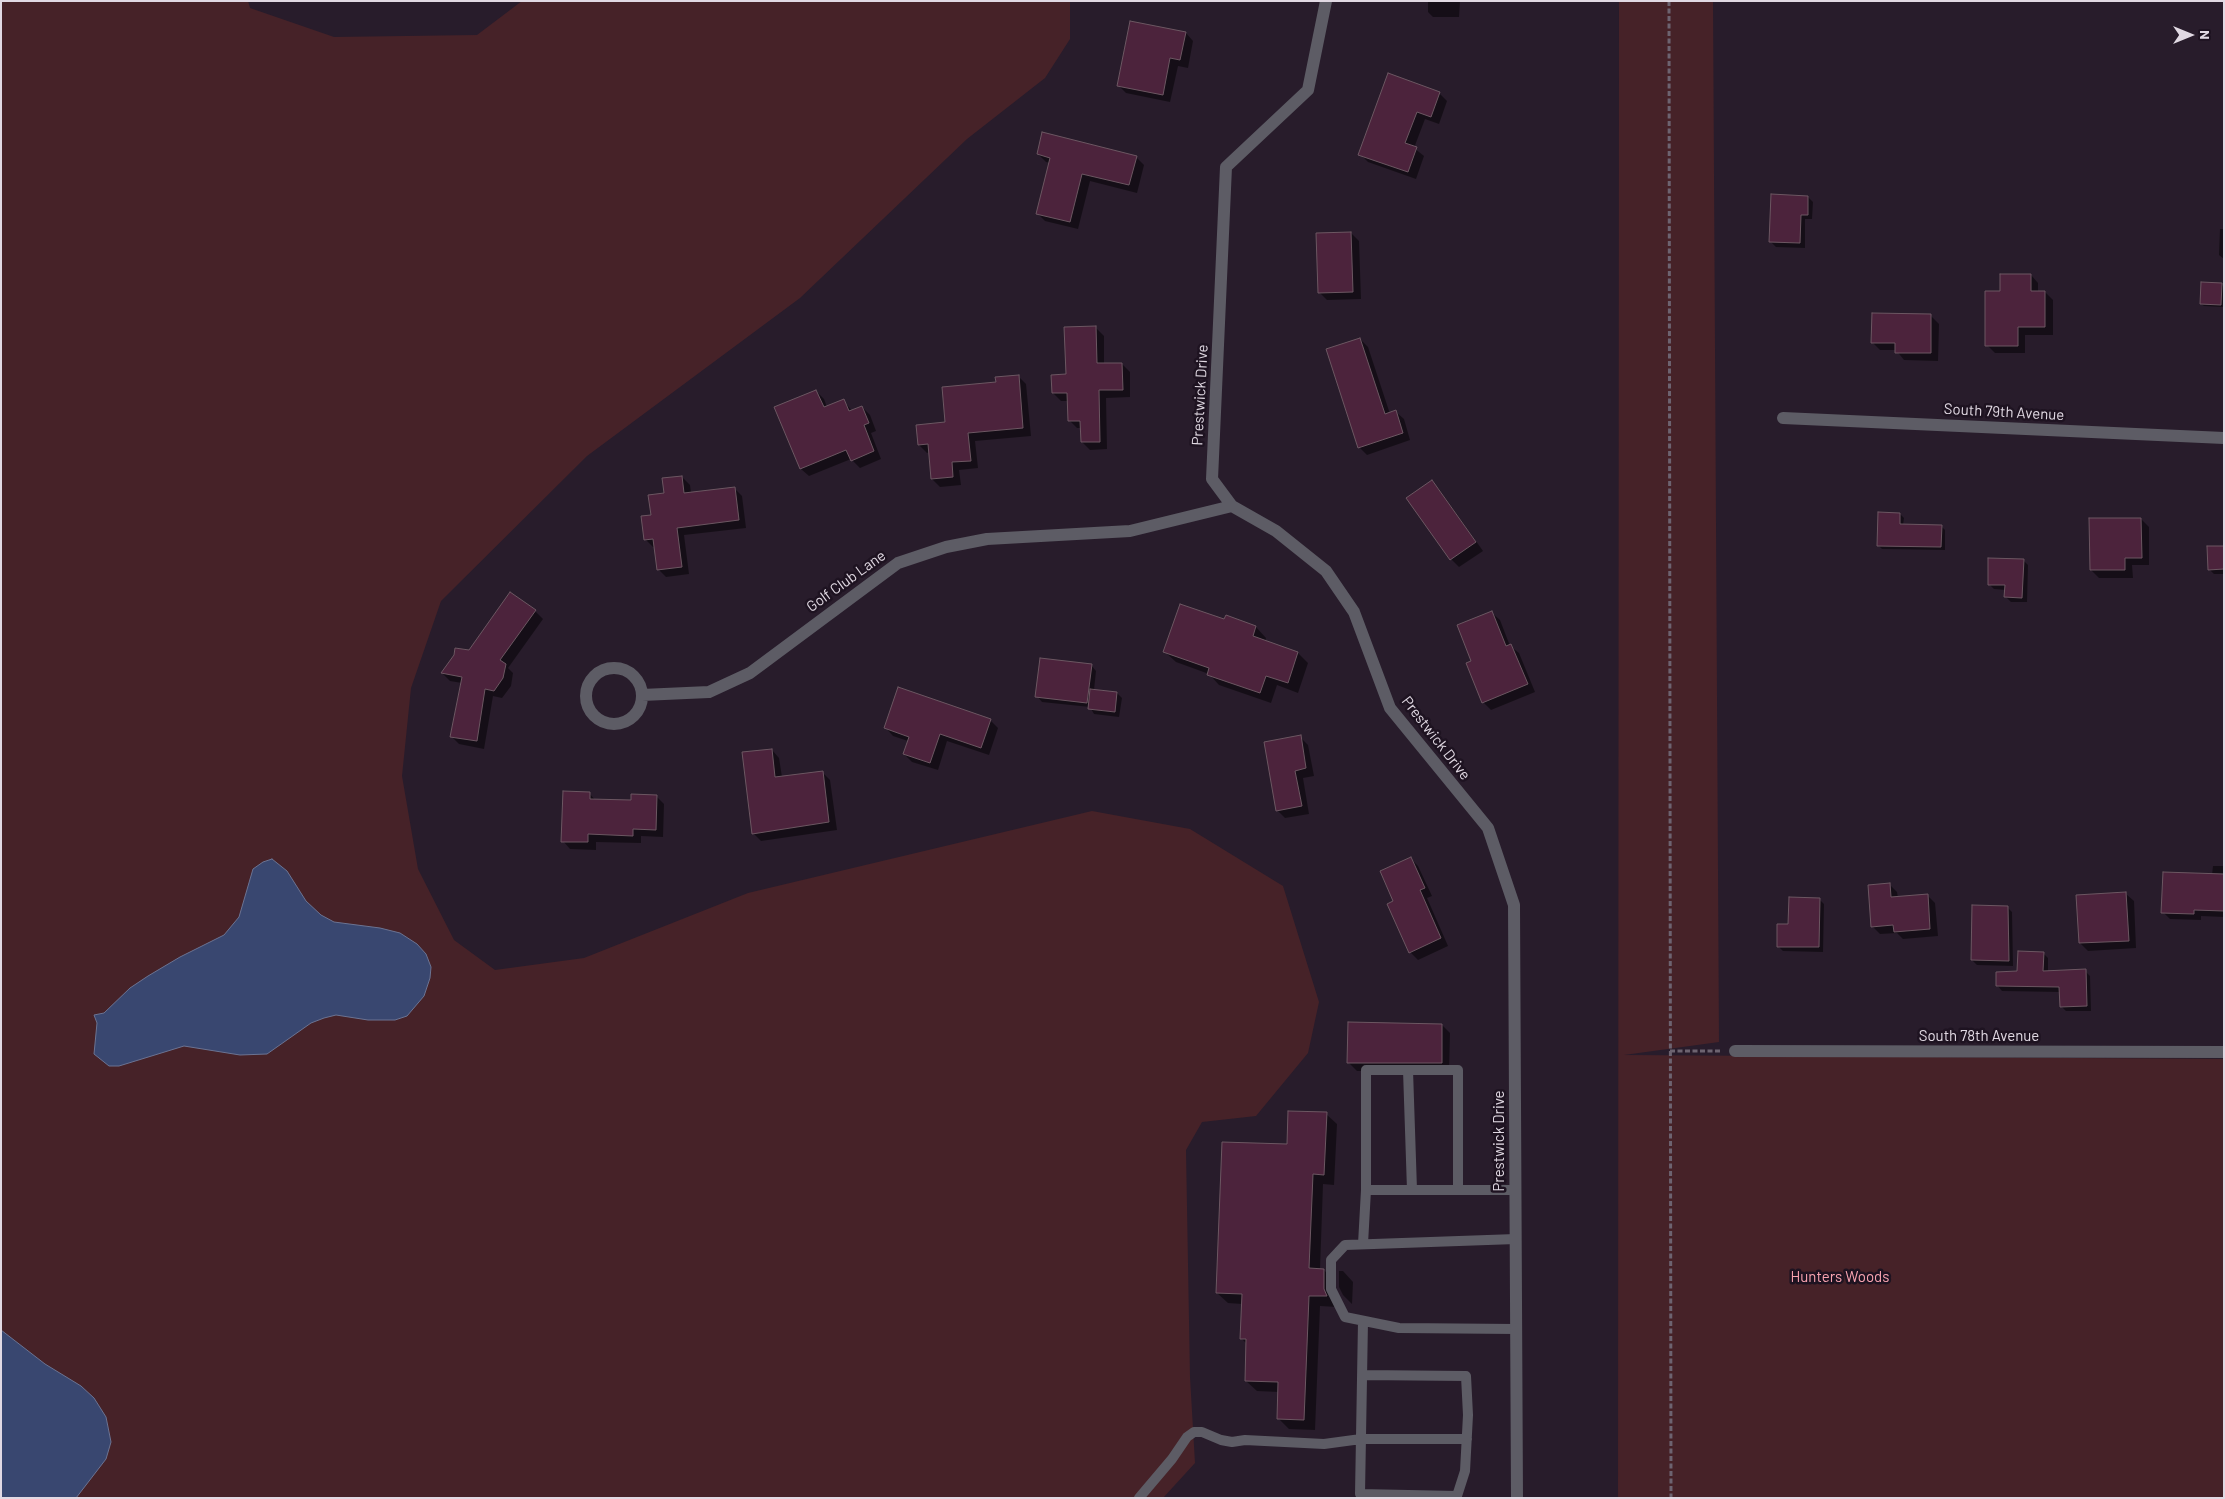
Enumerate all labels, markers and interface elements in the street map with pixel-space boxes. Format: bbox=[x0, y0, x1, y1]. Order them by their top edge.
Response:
north arrow bbox=[2165, 10, 2215, 60]
text: N bbox=[2197, 30, 2214, 40]
street label: Prestwick Drive bbox=[1188, 344, 1212, 446]
street label: South 79th Avenue bbox=[1943, 400, 2065, 424]
street label: Golf Club Lane bbox=[803, 546, 889, 616]
street label: Prestwick Drive bbox=[1398, 693, 1474, 783]
street label: South 78th Avenue bbox=[1919, 1027, 2039, 1045]
street label: Prestwick Drive bbox=[1490, 1090, 1508, 1192]
park label: Hunters Woods bbox=[1791, 1268, 1889, 1286]

